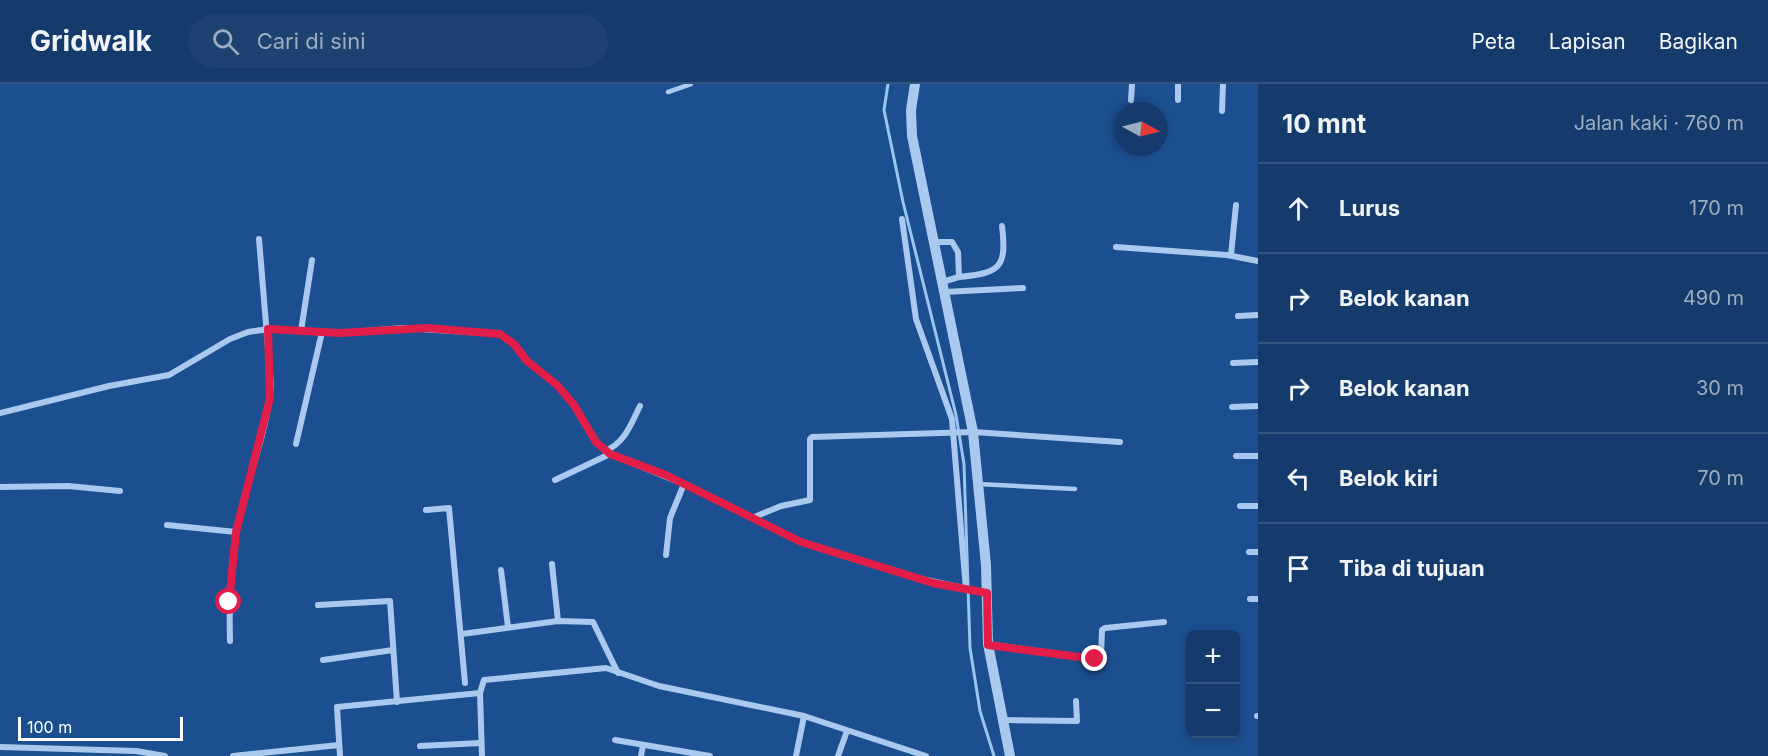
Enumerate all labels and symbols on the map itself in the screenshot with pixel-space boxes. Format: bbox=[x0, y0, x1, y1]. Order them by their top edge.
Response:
north arrow bbox=[1114, 102, 1168, 156]
route start bbox=[215, 588, 241, 614]
route end bbox=[1081, 645, 1107, 671]
scale bar bbox=[18, 714, 183, 742]

